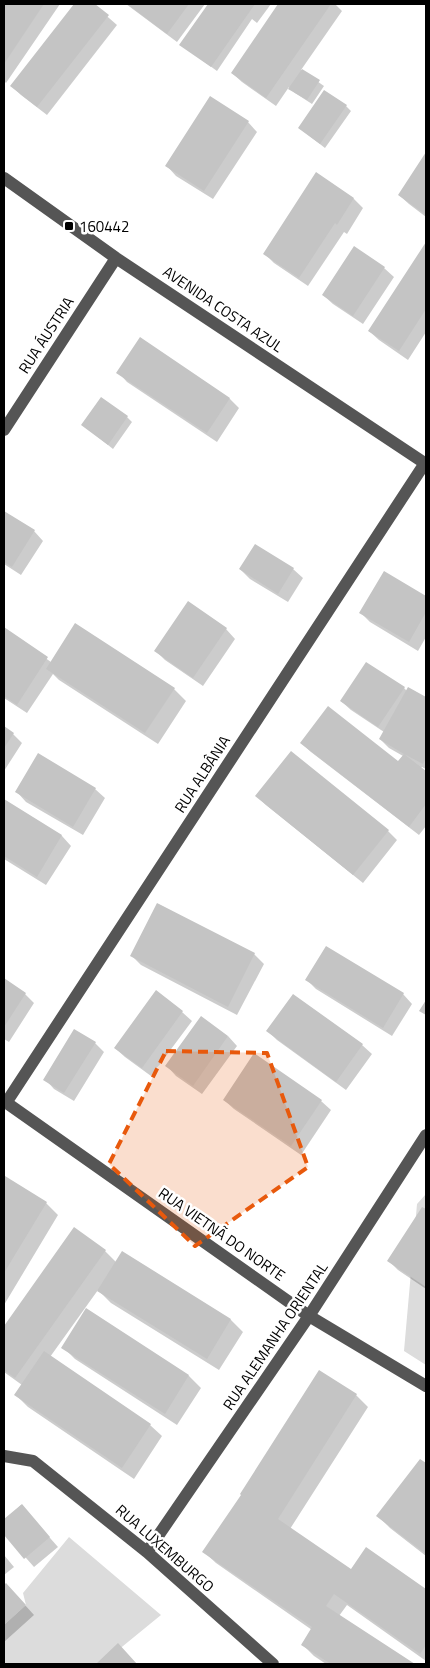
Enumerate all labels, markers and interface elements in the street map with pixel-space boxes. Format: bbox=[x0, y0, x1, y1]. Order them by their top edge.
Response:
place label: 160442 bbox=[79, 215, 129, 238]
marker: 160442 bbox=[63, 220, 75, 232]
street label: AVENIDA COSTA AZUL bbox=[158, 260, 288, 358]
street label: RUA ÁUSTRIA bbox=[13, 292, 79, 378]
street label: RUA ALBÂNIA bbox=[168, 731, 236, 817]
street label: RUA VIETNÃ DO NORTE bbox=[154, 1181, 290, 1287]
street label: RUA ALEMANHA ORIENTAL bbox=[217, 1257, 333, 1415]
street label: RUA LUXEMBURGO bbox=[111, 1499, 219, 1597]

